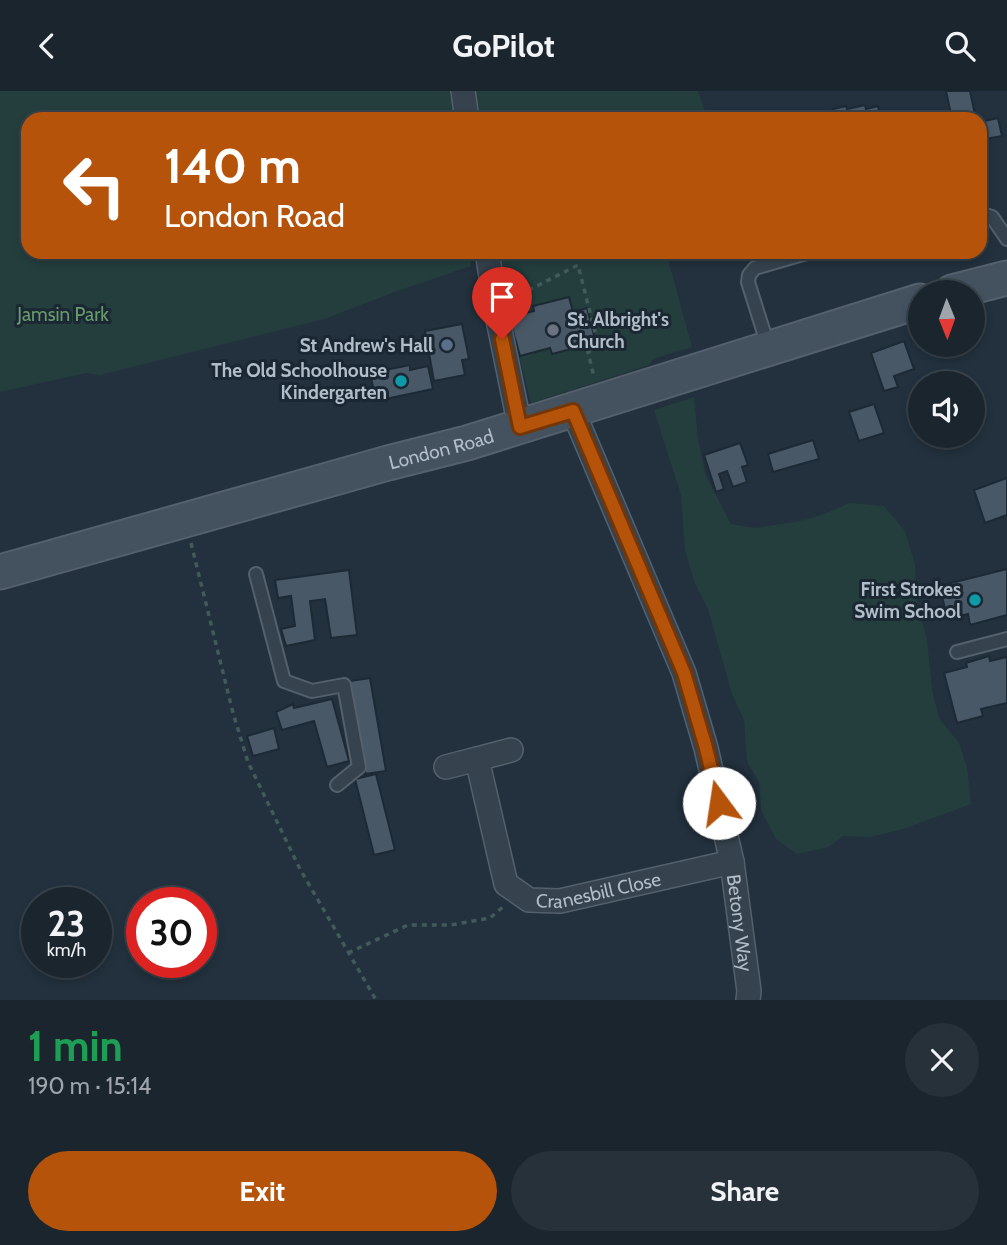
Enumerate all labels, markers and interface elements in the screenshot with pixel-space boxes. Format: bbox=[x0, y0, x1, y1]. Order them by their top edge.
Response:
text: GoPilot bbox=[452, 26, 555, 65]
icon: back bbox=[28, 27, 66, 65]
icon: search bbox=[941, 27, 979, 65]
text: 140 m bbox=[164, 136, 301, 195]
icon: left bbox=[49, 140, 140, 231]
text: London Road bbox=[164, 196, 345, 235]
pin bbox=[472, 267, 532, 339]
icon: arrive bbox=[483, 278, 521, 316]
north arrow bbox=[908, 280, 985, 357]
map controls bbox=[908, 280, 985, 448]
park label: Jamsin Park bbox=[16, 303, 109, 326]
place label: St. Albright's Church bbox=[567, 308, 669, 353]
marker: St. Albright's Church bbox=[545, 322, 561, 338]
place label: St Andrew's Hall bbox=[300, 334, 433, 357]
marker: St Andrew's Hall bbox=[439, 337, 455, 353]
place label: The Old Schoolhouse Kindergarten bbox=[211, 359, 387, 404]
button: sound bbox=[908, 371, 985, 448]
marker: The Old Schoolhouse Kindergarten bbox=[393, 373, 409, 389]
street label: London Road bbox=[386, 424, 496, 474]
place label: First Strokes Swim School bbox=[854, 578, 961, 623]
marker: First Strokes Swim School bbox=[967, 592, 983, 608]
position arrow bbox=[682, 766, 756, 840]
street label: Cranesbill Close bbox=[536, 867, 663, 913]
street label: Betony Way bbox=[722, 873, 758, 973]
speed limit sign: 30 bbox=[126, 887, 217, 978]
text: 23 bbox=[48, 902, 85, 945]
text: km/h bbox=[47, 939, 86, 961]
text: 1 min bbox=[28, 1020, 123, 1072]
button: close bbox=[905, 1023, 979, 1097]
text: 190 m · 15:14 bbox=[28, 1072, 151, 1100]
button: Exit bbox=[28, 1151, 497, 1231]
button: Share bbox=[511, 1151, 979, 1231]

